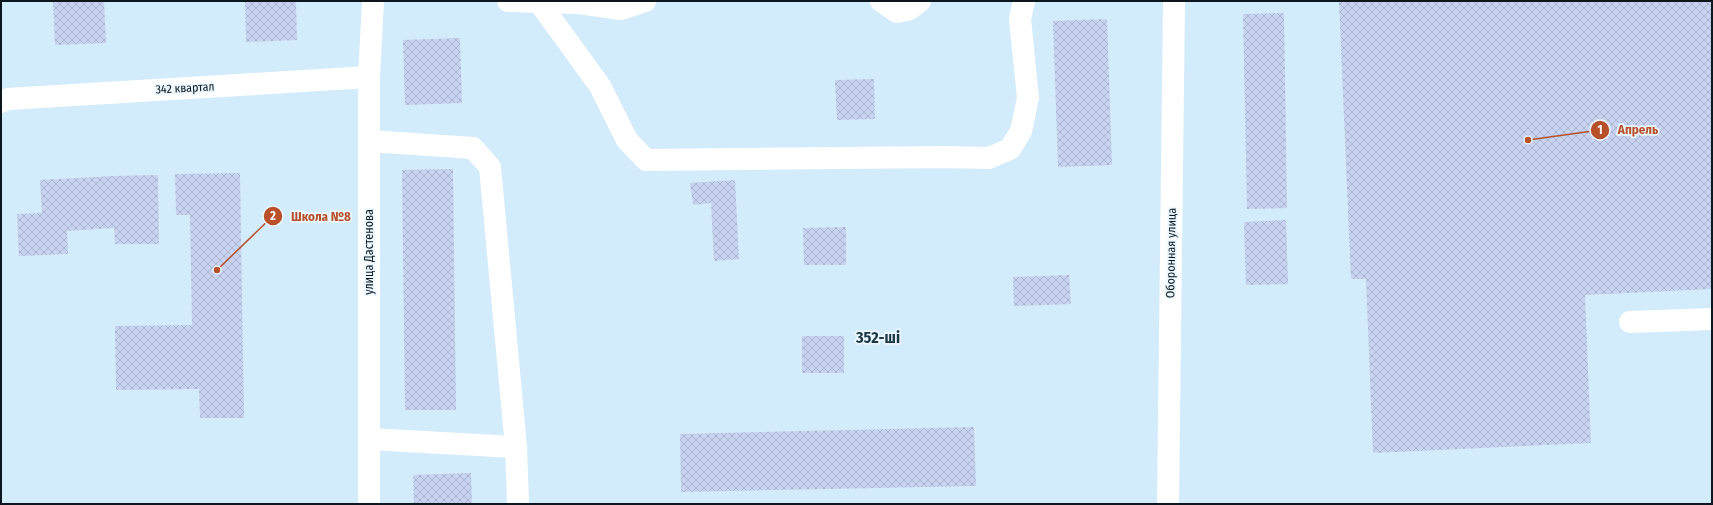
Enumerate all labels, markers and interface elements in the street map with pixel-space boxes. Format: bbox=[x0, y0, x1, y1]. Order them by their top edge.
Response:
street label: 342 квартал bbox=[155, 79, 215, 97]
callout: Апрель bbox=[1590, 117, 1666, 142]
text: Апрель bbox=[1617, 122, 1658, 137]
text: 1 bbox=[1597, 123, 1603, 137]
callout: Школа №8 bbox=[263, 204, 359, 229]
street label: Оборонная улица bbox=[1163, 208, 1179, 298]
text: 2 bbox=[269, 209, 276, 223]
text: Школа №8 bbox=[291, 209, 351, 224]
street label: улица Дастенова bbox=[362, 209, 376, 295]
district label: 352-ші bbox=[855, 328, 900, 347]

